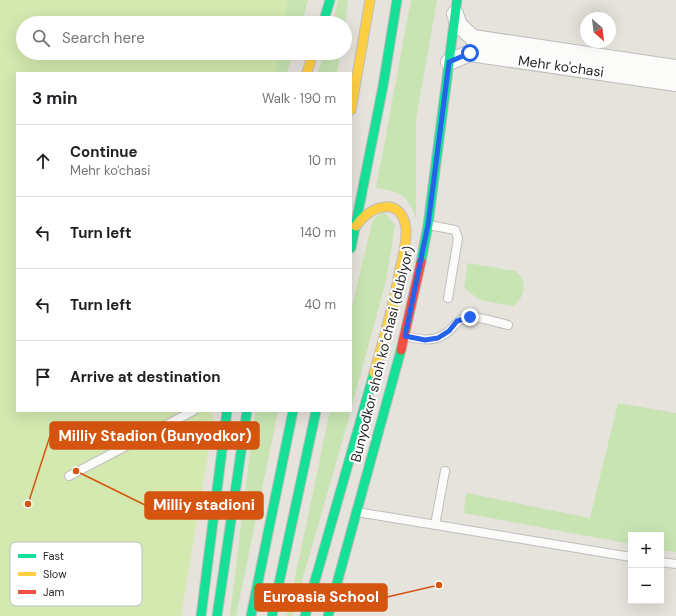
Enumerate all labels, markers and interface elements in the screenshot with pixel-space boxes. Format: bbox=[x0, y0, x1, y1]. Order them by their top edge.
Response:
north arrow bbox=[580, 12, 616, 48]
search box bbox=[16, 16, 352, 60]
icon: search bbox=[30, 27, 52, 49]
text: Search here bbox=[62, 28, 145, 48]
route start bbox=[461, 44, 479, 62]
street label: Mehr ko'chasi bbox=[517, 51, 605, 81]
text: 3 min bbox=[32, 87, 77, 109]
text: Walk · 190 m bbox=[262, 90, 336, 107]
text: Continue bbox=[70, 142, 138, 162]
icon: ahead bbox=[32, 150, 54, 172]
text: 10 m bbox=[308, 152, 336, 169]
text: Mehr ko'chasi bbox=[70, 162, 150, 179]
icon: left bbox=[32, 222, 54, 244]
text: Turn left bbox=[70, 223, 131, 243]
text: 140 m bbox=[300, 224, 336, 241]
street label: Bunyodkor shoh koʻchasi (dublyor) bbox=[346, 244, 418, 464]
icon: left bbox=[32, 294, 54, 316]
text: Turn left bbox=[70, 295, 131, 315]
text: 40 m bbox=[304, 296, 336, 313]
route end bbox=[461, 308, 479, 326]
icon: arrive bbox=[32, 366, 54, 388]
text: Arrive at destination bbox=[70, 367, 221, 387]
callout: Milliy Stadion (Bunyodkor) bbox=[50, 422, 259, 449]
text: Milliy Stadion (Bunyodkor) bbox=[59, 426, 251, 446]
callout: Milliy stadioni bbox=[145, 492, 263, 519]
text: Milliy stadioni bbox=[153, 495, 255, 515]
map controls bbox=[628, 532, 664, 604]
button: + bbox=[628, 532, 664, 568]
legend bbox=[10, 542, 142, 606]
text: Fast bbox=[43, 549, 64, 563]
text: Slow bbox=[43, 567, 67, 581]
button: − bbox=[628, 568, 664, 604]
callout: Euroasia School bbox=[255, 584, 387, 611]
text: Jam bbox=[43, 585, 64, 599]
text: Euroasia School bbox=[263, 587, 379, 607]

